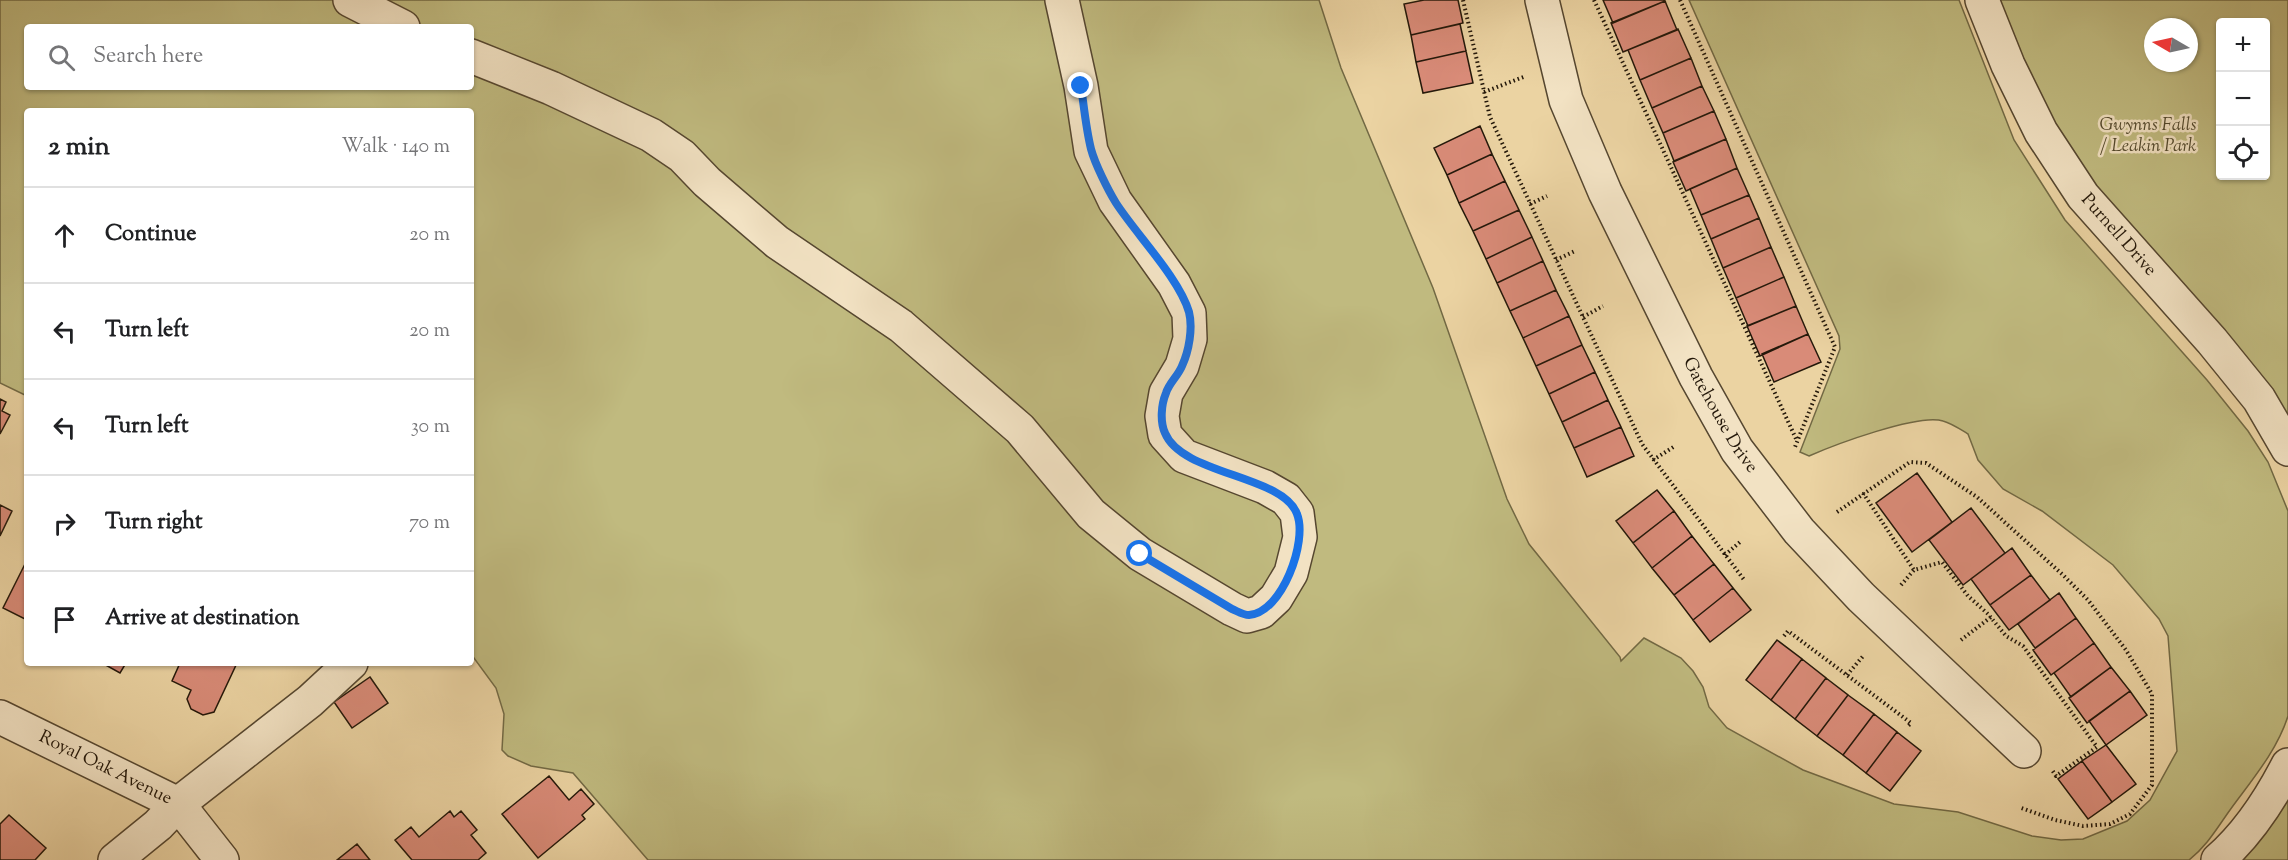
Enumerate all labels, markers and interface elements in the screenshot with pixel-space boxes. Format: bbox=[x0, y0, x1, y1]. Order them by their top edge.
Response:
north arrow bbox=[2144, 18, 2198, 72]
map controls bbox=[2216, 18, 2270, 180]
button: + bbox=[2216, 18, 2270, 72]
search box bbox=[24, 24, 474, 90]
icon: search bbox=[45, 41, 78, 74]
text: Search here bbox=[93, 41, 203, 73]
route end bbox=[1067, 72, 1093, 98]
button: − bbox=[2216, 72, 2270, 126]
park label: Gwynns Falls / Leakin Park bbox=[2100, 113, 2196, 160]
button: locate bbox=[2216, 126, 2270, 180]
text: 2 min bbox=[48, 129, 110, 166]
text: Walk · 140 m bbox=[341, 133, 450, 162]
street label: Purnell Drive bbox=[2074, 188, 2162, 283]
icon: ahead bbox=[48, 219, 81, 252]
text: Continue bbox=[105, 219, 196, 251]
text: 20 m bbox=[409, 221, 450, 250]
icon: left bbox=[48, 315, 81, 348]
text: Turn left bbox=[105, 315, 188, 347]
text: 20 m bbox=[409, 317, 450, 346]
street label: Gatehouse Drive bbox=[1675, 353, 1764, 479]
icon: left bbox=[48, 411, 81, 444]
text: Turn left bbox=[105, 411, 188, 443]
text: 30 m bbox=[411, 413, 450, 442]
icon: right bbox=[48, 507, 81, 540]
text: Turn right bbox=[105, 507, 202, 539]
text: 70 m bbox=[409, 509, 450, 538]
route start bbox=[1126, 540, 1152, 566]
icon: arrive bbox=[48, 603, 81, 636]
text: Arrive at destination bbox=[105, 603, 300, 635]
street label: Royal Oak Avenue bbox=[34, 725, 176, 812]

